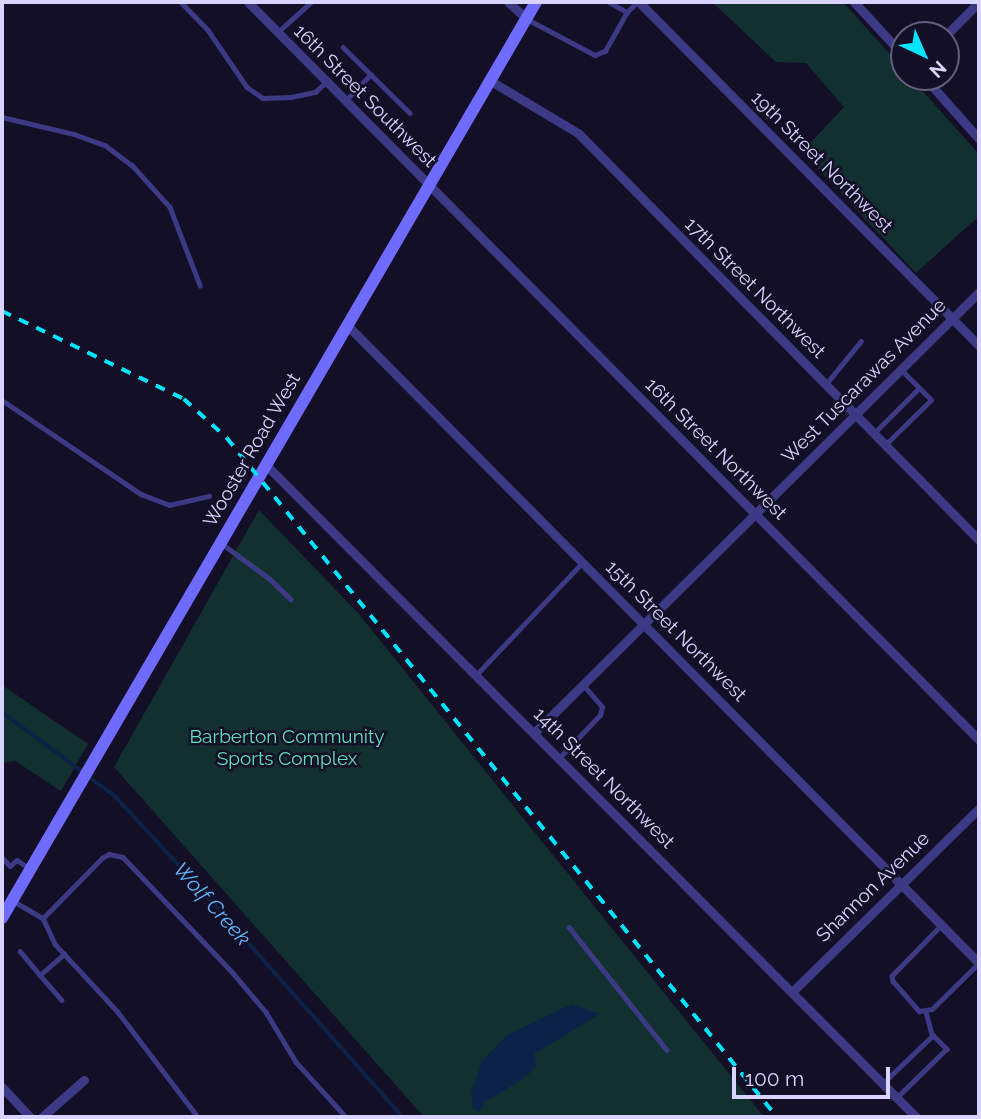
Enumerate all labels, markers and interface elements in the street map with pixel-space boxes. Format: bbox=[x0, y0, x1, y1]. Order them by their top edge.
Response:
street label: 16th Street Southwest bbox=[289, 20, 441, 172]
north arrow bbox=[890, 21, 960, 91]
text: N bbox=[925, 57, 951, 83]
street label: 19th Street Northwest bbox=[747, 87, 897, 237]
street label: 17th Street Northwest bbox=[680, 213, 830, 363]
street label: West Tuscarawas Avenue bbox=[777, 294, 951, 468]
street label: Wooster Road West bbox=[198, 369, 306, 531]
street label: 16th Street Northwest bbox=[640, 373, 792, 525]
street label: 15th Street Northwest bbox=[601, 556, 751, 706]
street label: 14th Street Northwest bbox=[529, 703, 679, 853]
park label: Barberton Community Sports Complex bbox=[189, 726, 385, 770]
street label: Shannon Avenue bbox=[811, 827, 935, 947]
water label: Wolf Creek bbox=[168, 857, 256, 951]
scale bar bbox=[736, 1052, 894, 1096]
text: 100 m bbox=[745, 1066, 804, 1091]

